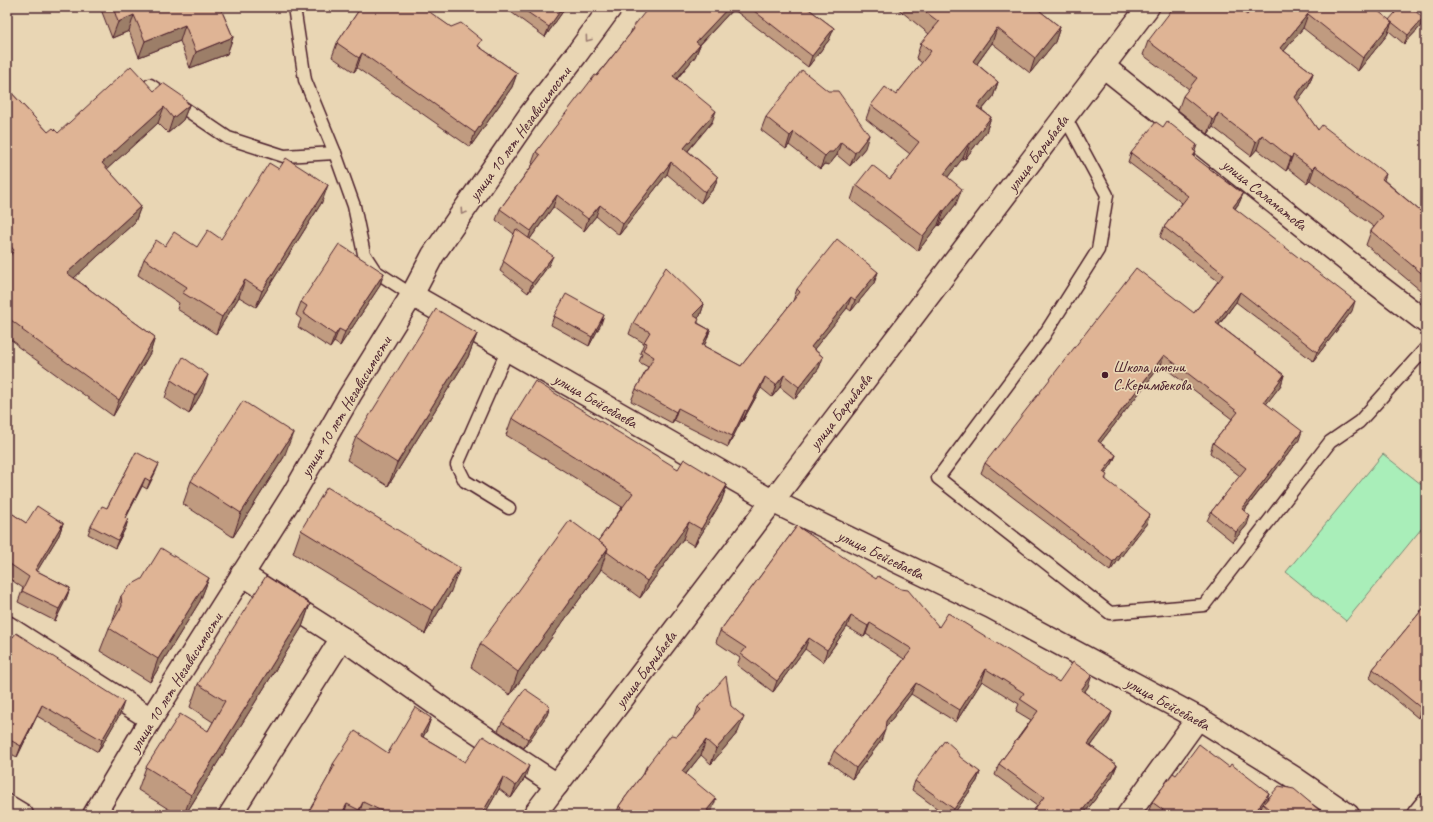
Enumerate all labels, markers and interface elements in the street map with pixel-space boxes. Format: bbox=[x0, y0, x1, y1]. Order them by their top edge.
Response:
one-way arrow bbox=[586, 34, 593, 41]
street label: улица 10 лет Независимости bbox=[464, 62, 576, 205]
street label: улица Барибаева bbox=[1002, 110, 1074, 197]
street label: улица Саламатова bbox=[1217, 154, 1312, 236]
one-way arrow bbox=[460, 208, 468, 215]
street label: улица 10 лет Независимости bbox=[295, 331, 396, 481]
place label: Школа имени С.Керимбекова bbox=[1113, 357, 1193, 395]
street label: улица Бейсебаева bbox=[549, 368, 642, 433]
street label: улица Барибаева bbox=[804, 369, 878, 454]
marker: Школа имени С.Керимбекова bbox=[1100, 370, 1110, 380]
street label: улица Бейсебаева bbox=[833, 525, 928, 585]
street label: улица 10 лет Независимости bbox=[124, 608, 228, 757]
street label: улица Барибаева bbox=[610, 626, 682, 713]
street label: улица Бейсебаева bbox=[1121, 672, 1214, 736]

